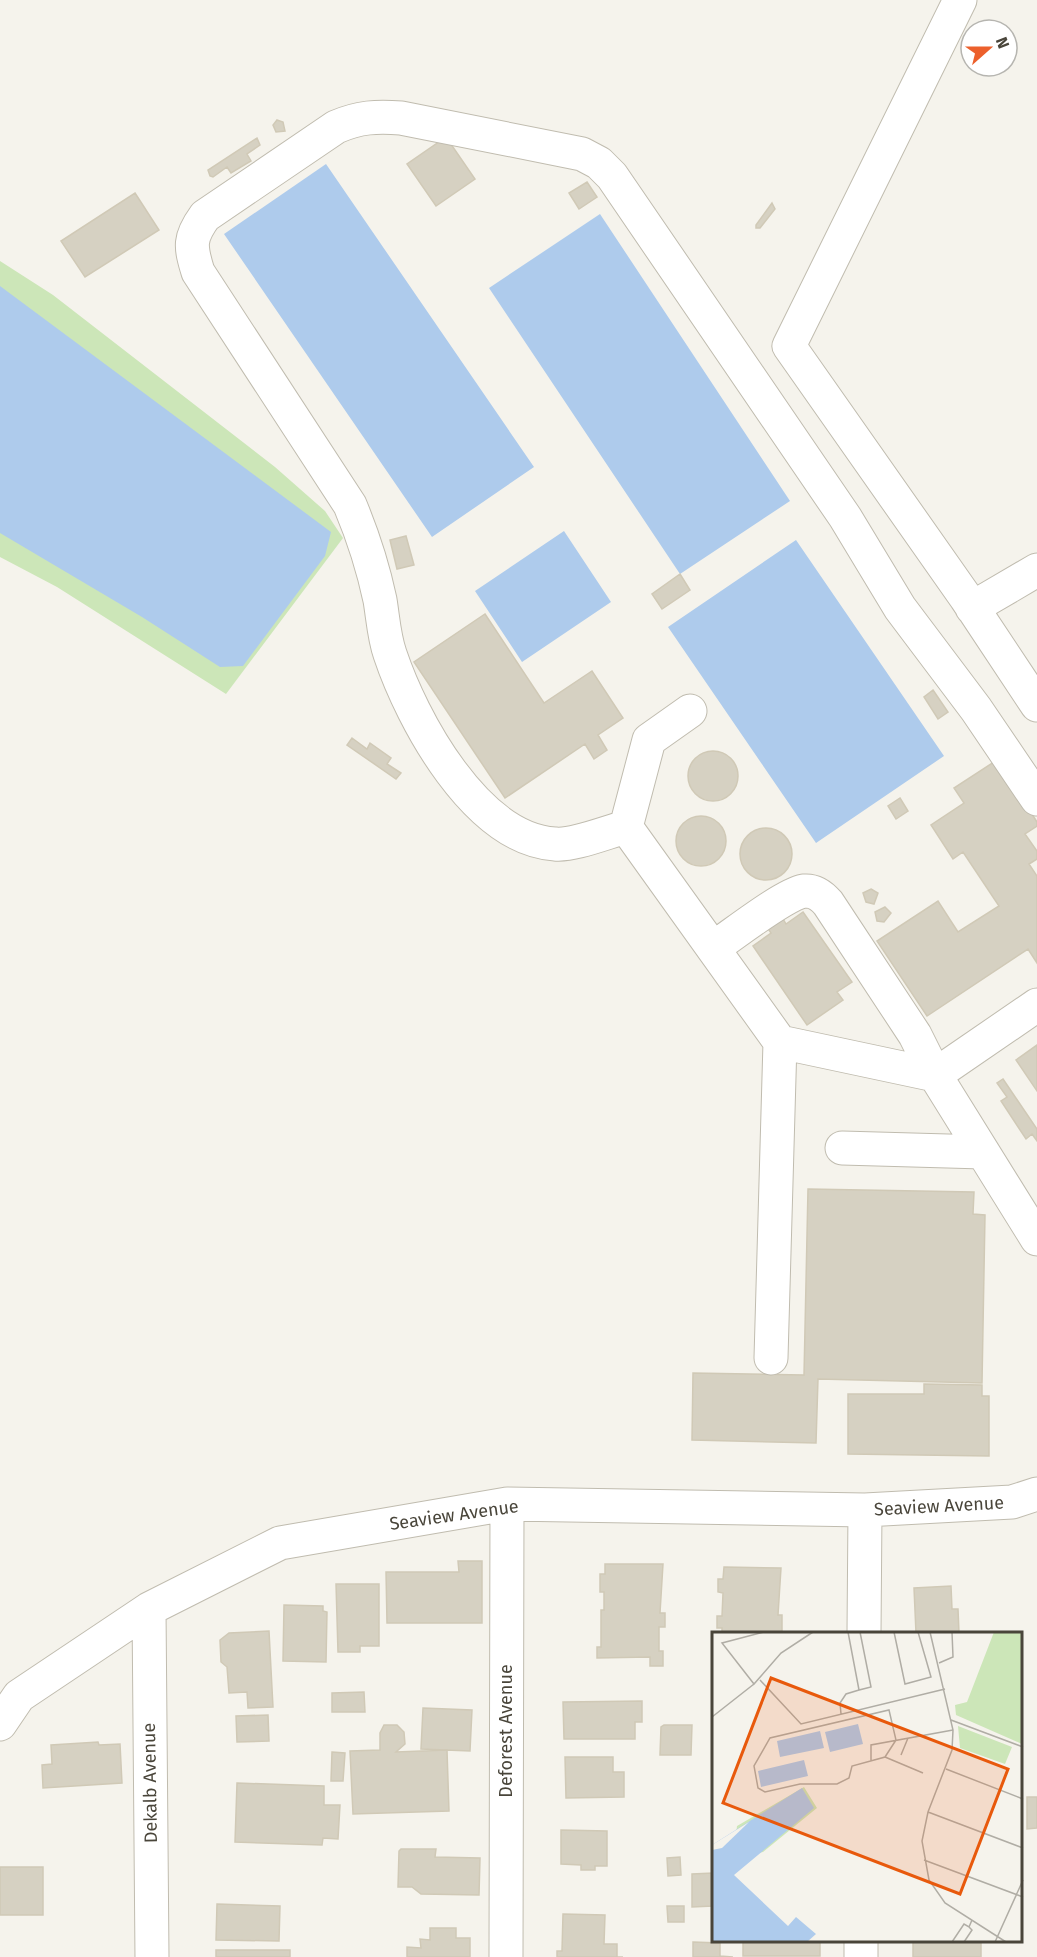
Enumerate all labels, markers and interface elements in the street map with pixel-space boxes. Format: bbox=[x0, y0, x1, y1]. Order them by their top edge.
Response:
north arrow bbox=[959, 18, 1019, 78]
text: N bbox=[992, 34, 1013, 51]
street label: Seaview Avenue bbox=[873, 1492, 1005, 1520]
street label: Seaview Avenue bbox=[388, 1495, 520, 1535]
inset map bbox=[712, 1632, 1022, 1942]
street label: Deforest Avenue bbox=[495, 1664, 517, 1798]
street label: Dekalb Avenue bbox=[138, 1723, 162, 1843]

